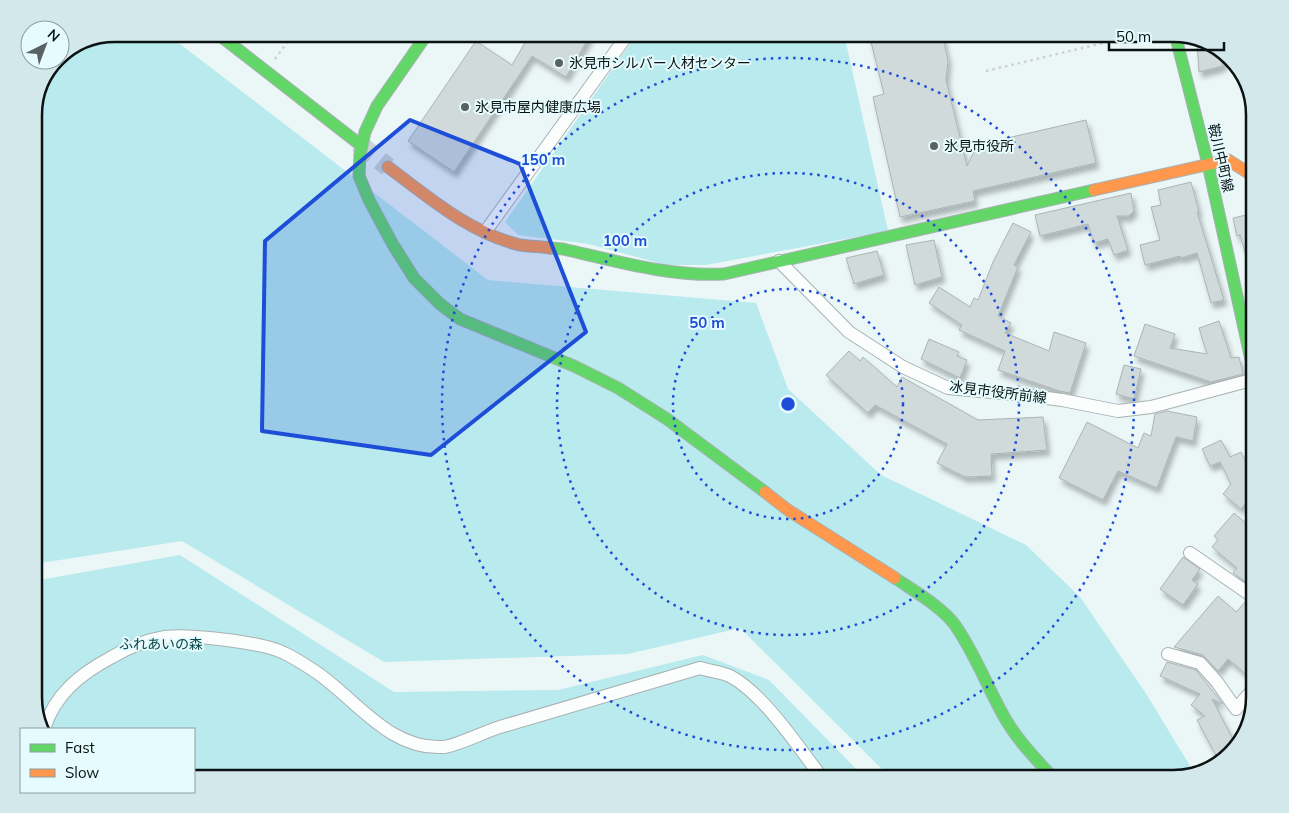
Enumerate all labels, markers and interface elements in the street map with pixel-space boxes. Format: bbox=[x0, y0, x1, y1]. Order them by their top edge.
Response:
north arrow bbox=[20, 20, 70, 70]
scale bar bbox=[1109, 20, 1224, 52]
text: N bbox=[44, 25, 64, 46]
text: 50 m bbox=[1116, 27, 1151, 46]
place label: 氷見市シルバー人材センター bbox=[569, 54, 751, 72]
marker: 氷見市シルバー人材センター bbox=[553, 57, 565, 69]
place label: 氷見市屋内健康広場 bbox=[475, 98, 601, 116]
marker: 氷見市屋内健康広場 bbox=[459, 101, 471, 113]
street label: 鞍川中町線 bbox=[1204, 122, 1238, 194]
place label: 氷見市役所 bbox=[944, 137, 1014, 155]
marker: 氷見市役所 bbox=[928, 140, 940, 152]
text: 150 m bbox=[521, 150, 565, 169]
text: 100 m bbox=[603, 231, 647, 250]
text: 50 m bbox=[689, 313, 725, 332]
street label: 冰見市役所前線 bbox=[948, 377, 1048, 407]
centre of rings bbox=[779, 395, 797, 413]
park label: ふれあいの森 bbox=[119, 635, 203, 653]
legend bbox=[20, 728, 195, 793]
text: Fast bbox=[65, 738, 95, 757]
text: Slow bbox=[65, 763, 99, 782]

